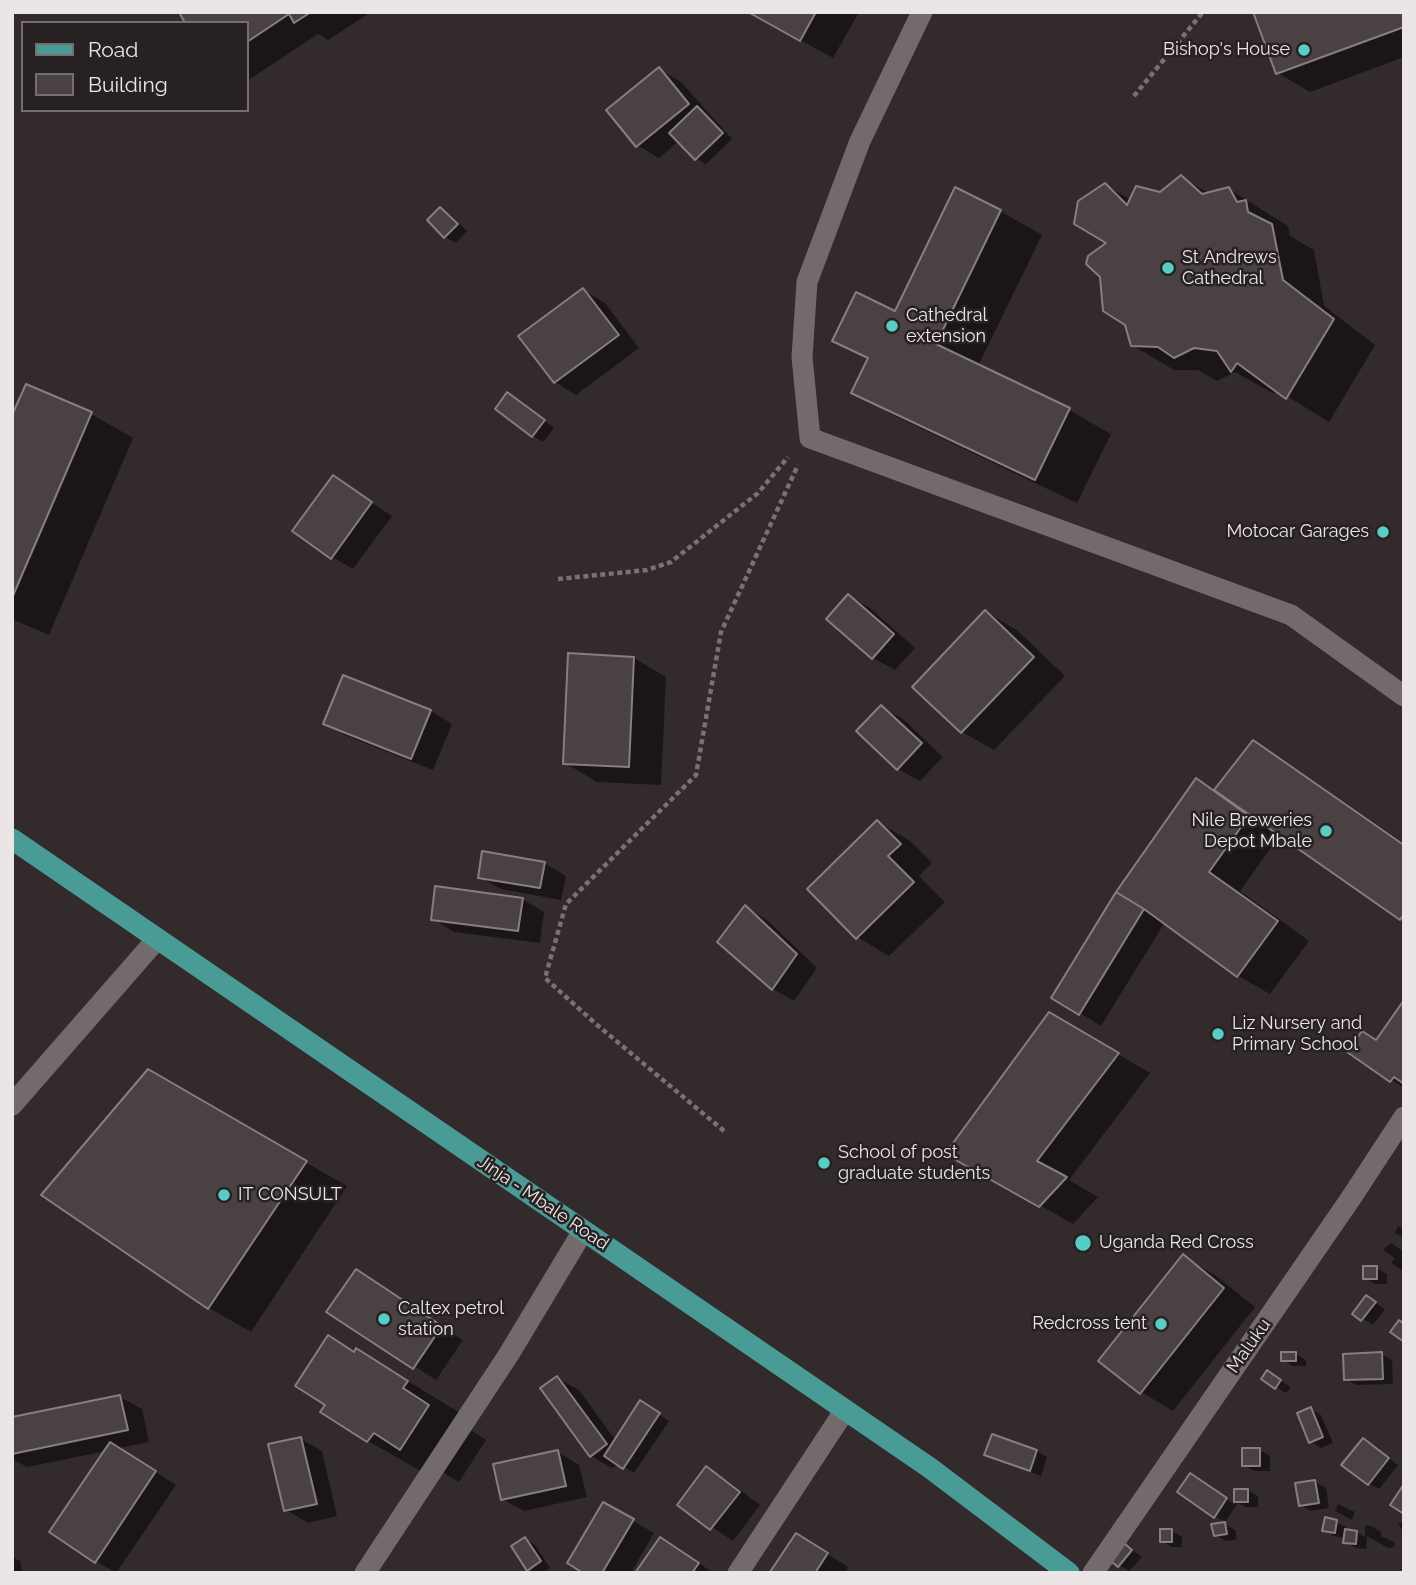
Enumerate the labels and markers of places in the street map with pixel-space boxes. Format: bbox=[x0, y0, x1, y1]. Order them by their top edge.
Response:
place label: Bishop's House bbox=[1163, 39, 1290, 61]
marker: Bishop's House bbox=[1296, 42, 1312, 58]
place label: St Andrews Cathedral bbox=[1182, 247, 1277, 290]
marker: St Andrews Cathedral bbox=[1160, 260, 1176, 276]
place label: Cathedral extension bbox=[906, 305, 987, 348]
marker: Cathedral extension bbox=[884, 318, 900, 334]
place label: Motocar Garages bbox=[1226, 521, 1369, 543]
marker: Motocar Garages bbox=[1375, 524, 1391, 540]
place label: Nile Breweries Depot Mbale bbox=[1191, 810, 1312, 852]
marker: Nile Breweries Depot Mbale bbox=[1318, 823, 1334, 839]
place label: Liz Nursery and Primary School bbox=[1232, 1013, 1362, 1056]
marker: Liz Nursery and Primary School bbox=[1210, 1026, 1226, 1042]
place label: School of post graduate students bbox=[838, 1142, 990, 1184]
marker: School of post graduate students bbox=[816, 1155, 832, 1171]
place label: IT CONSULT bbox=[238, 1184, 342, 1206]
marker: IT CONSULT bbox=[216, 1187, 232, 1203]
place label: Uganda Red Cross bbox=[1099, 1232, 1254, 1254]
marker: Uganda Red Cross bbox=[1073, 1233, 1093, 1253]
place label: Caltex petrol station bbox=[398, 1298, 504, 1340]
marker: Caltex petrol station bbox=[376, 1311, 392, 1327]
place label: Redcross tent bbox=[1032, 1313, 1147, 1335]
marker: Redcross tent bbox=[1153, 1316, 1169, 1332]

